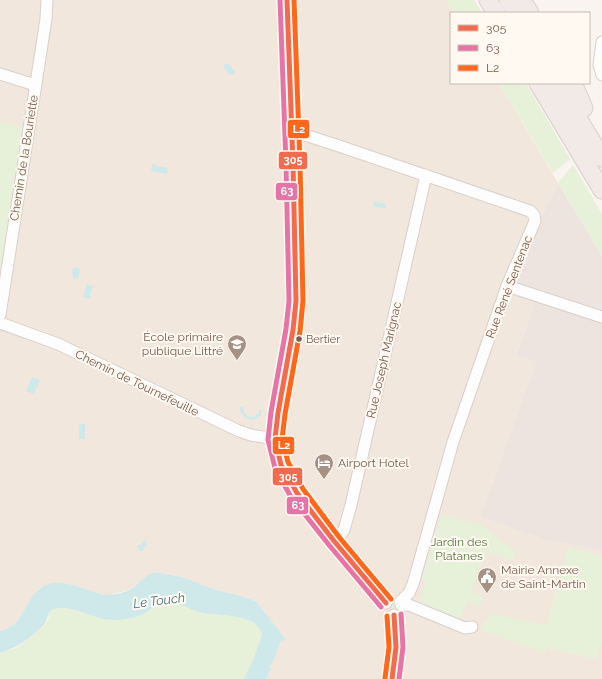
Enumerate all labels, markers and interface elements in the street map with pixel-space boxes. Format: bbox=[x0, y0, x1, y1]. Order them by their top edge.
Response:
legend bbox=[450, 12, 590, 84]
text: 305 bbox=[486, 21, 507, 35]
text: 63 bbox=[486, 41, 500, 55]
text: L2 bbox=[486, 61, 499, 75]
street label: Chemin de la Bouriette bbox=[7, 94, 41, 222]
line badge: L2 bbox=[287, 119, 310, 139]
text: L2 bbox=[293, 123, 305, 136]
line badge: 305 bbox=[278, 151, 308, 170]
text: 305 bbox=[284, 154, 303, 167]
line badge: 63 bbox=[275, 182, 298, 201]
text: 63 bbox=[281, 185, 293, 198]
street label: Rue René Sentenac bbox=[483, 233, 535, 340]
street label: Rue Joseph Marignac bbox=[364, 300, 404, 420]
place label: École primaire publique Littré bbox=[142, 330, 223, 358]
school or university icon: École primaire publique Littré bbox=[226, 333, 248, 361]
place label: Bertier bbox=[306, 333, 340, 346]
marker: Bertier bbox=[294, 334, 304, 344]
street label: Chemin de Tournefeuille bbox=[73, 347, 201, 419]
line badge: L2 bbox=[272, 436, 295, 455]
text: L2 bbox=[278, 439, 290, 452]
hotel icon: Airport Hotel bbox=[313, 452, 335, 480]
place label: Airport Hotel bbox=[338, 456, 410, 470]
line badge: 305 bbox=[272, 467, 303, 486]
text: 305 bbox=[279, 471, 298, 484]
line badge: 63 bbox=[286, 496, 309, 515]
text: 63 bbox=[292, 499, 304, 512]
park label: Jardin des Platanes bbox=[431, 535, 488, 563]
place label: Mairie Annexe de Saint-Martin bbox=[501, 563, 586, 591]
public building icon: Mairie Annexe de Saint-Martin bbox=[476, 566, 498, 594]
water label: Le Touch bbox=[132, 590, 186, 611]

